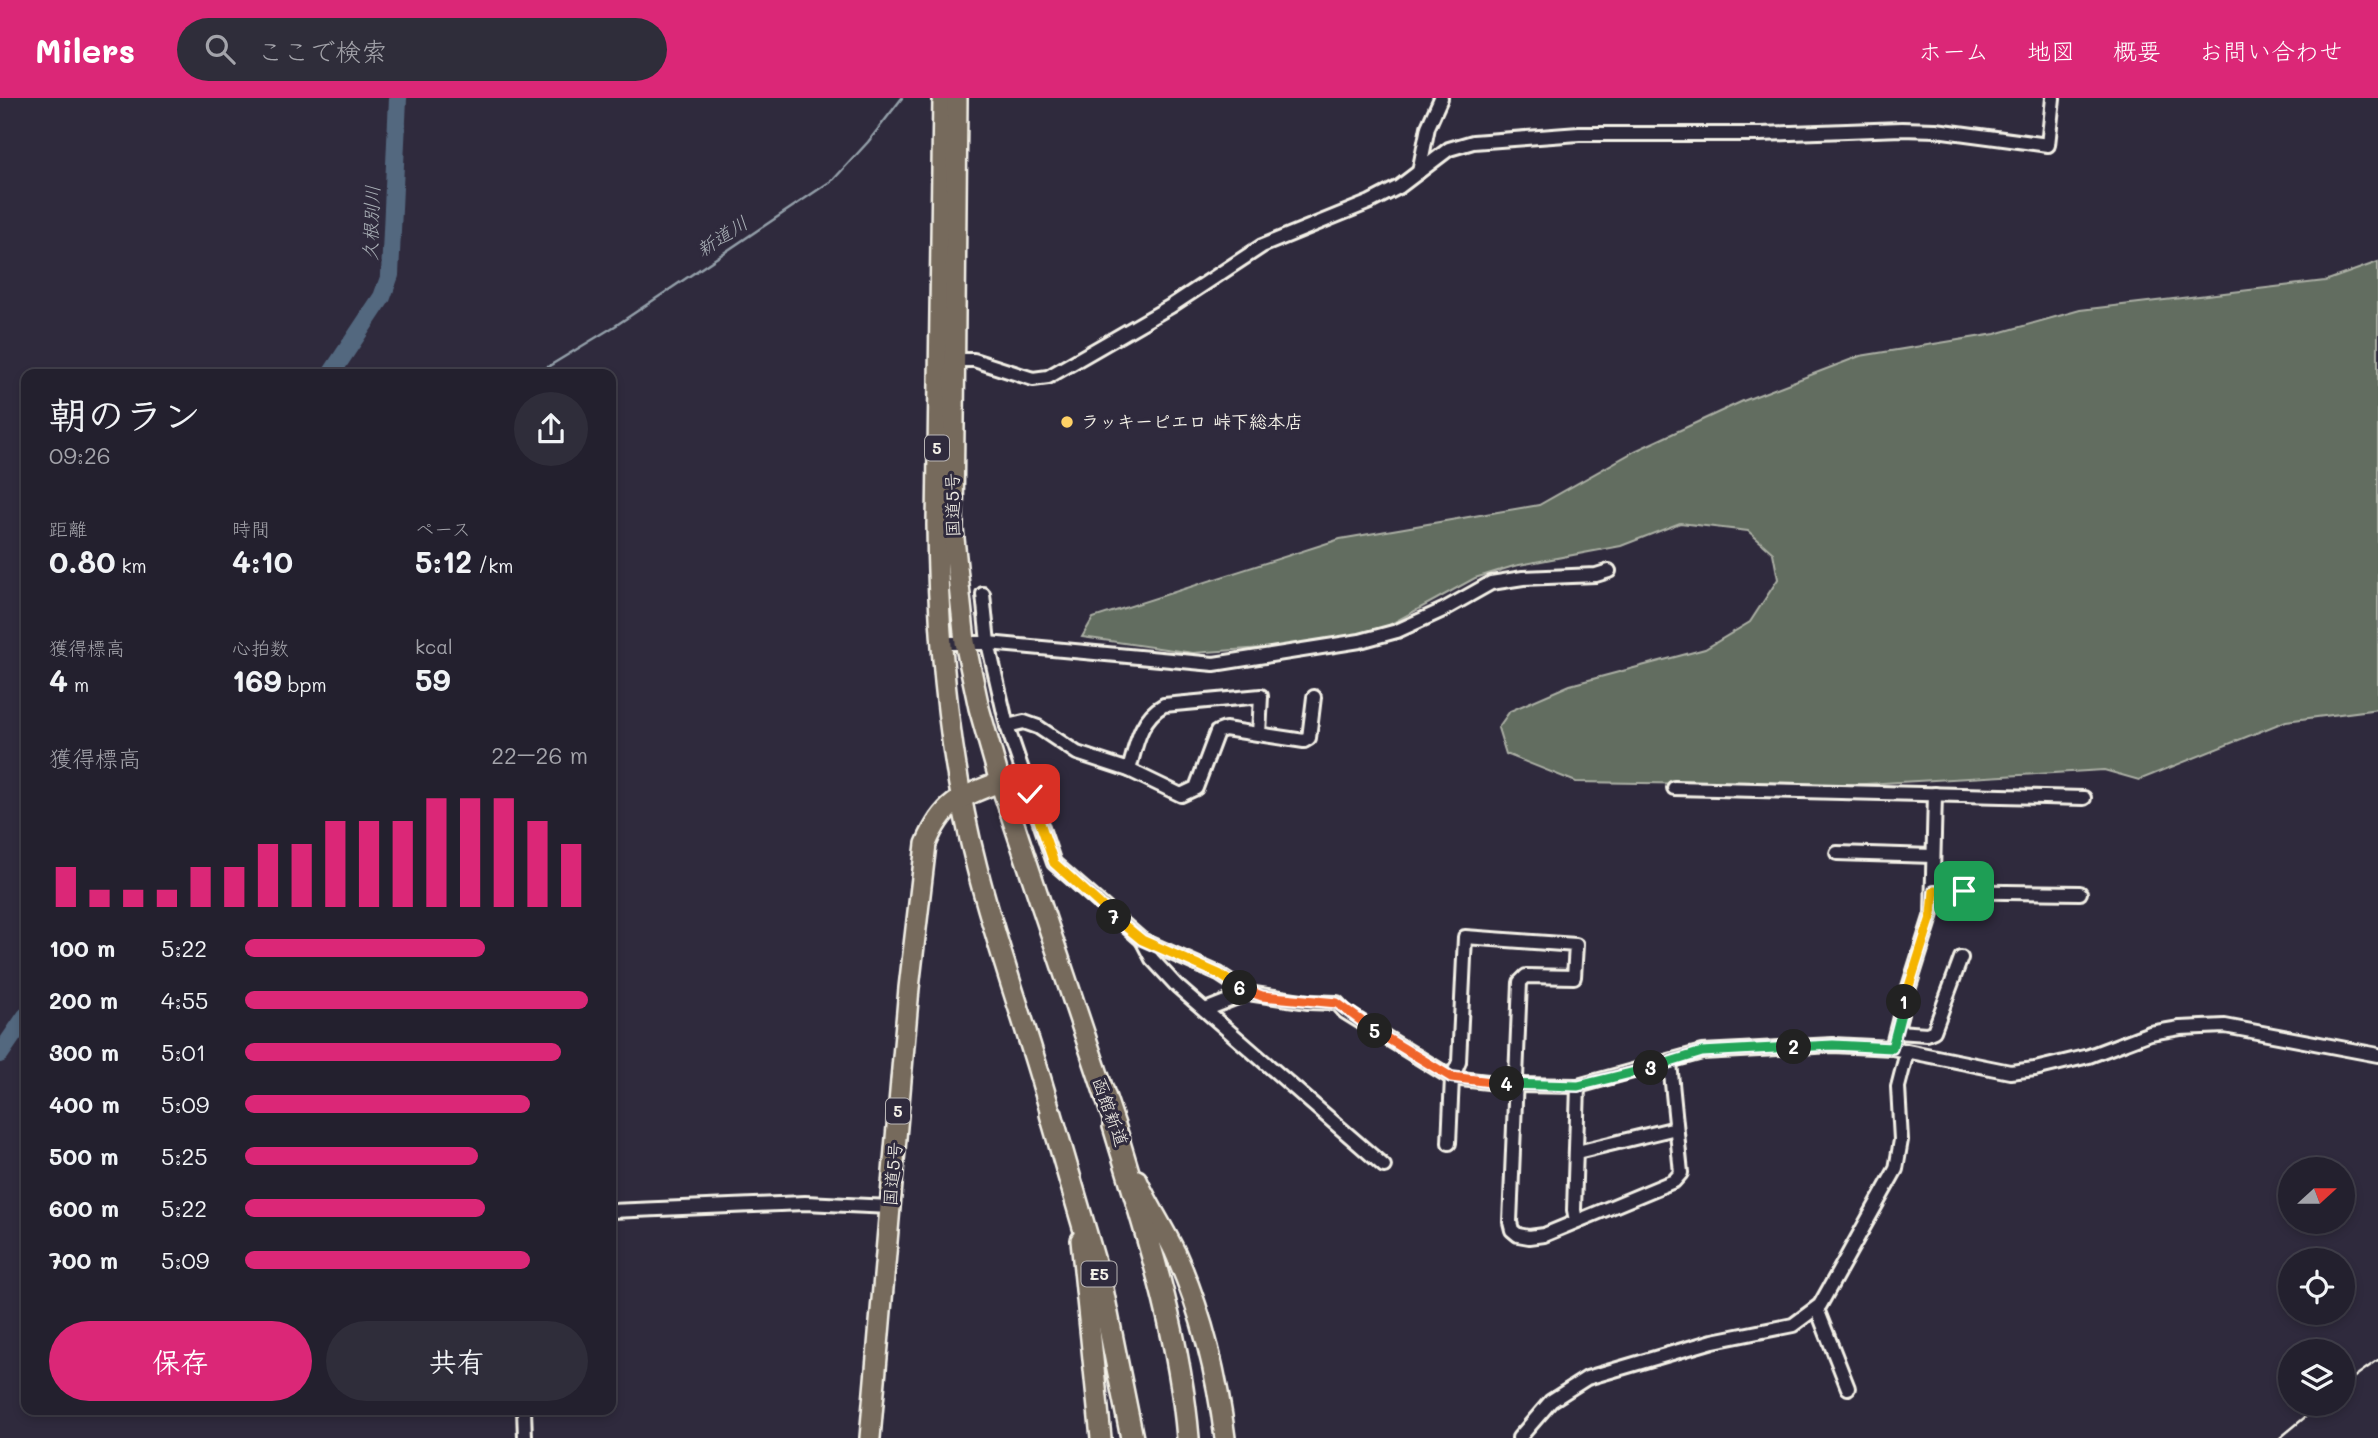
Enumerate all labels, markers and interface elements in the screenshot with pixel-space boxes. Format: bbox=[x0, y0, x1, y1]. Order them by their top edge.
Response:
search box bbox=[177, 18, 667, 81]
text: Milers bbox=[35, 28, 135, 71]
icon: search bbox=[201, 30, 239, 68]
text: ここで検索 bbox=[257, 34, 387, 68]
text: ホーム bbox=[1918, 35, 1989, 66]
text: 地図 bbox=[2027, 35, 2075, 66]
text: 概要 bbox=[2113, 35, 2161, 66]
text: お問い合わせ bbox=[2199, 35, 2343, 66]
water label: 久根別川 bbox=[357, 185, 384, 261]
water label: 新道川 bbox=[691, 210, 752, 262]
text: 朝のラン bbox=[49, 389, 201, 439]
button: share bbox=[514, 392, 588, 466]
place label: ラッキーピエロ 峠下総本店 bbox=[1081, 409, 1303, 433]
marker: ラッキーピエロ 峠下総本店 bbox=[1059, 414, 1075, 430]
road number: 5 bbox=[925, 436, 949, 460]
text: 09:26 bbox=[49, 440, 111, 470]
street label: 国道5号 bbox=[939, 473, 965, 537]
text: 距離 bbox=[49, 516, 87, 541]
text: 時間 bbox=[232, 516, 270, 541]
text: ペース bbox=[415, 516, 471, 541]
text: 0.80 bbox=[49, 541, 115, 581]
text: 4:10 bbox=[232, 541, 293, 581]
text: 5:12 bbox=[415, 541, 472, 581]
text: km bbox=[115, 553, 147, 578]
text: /km bbox=[472, 553, 513, 578]
text: kcal bbox=[415, 634, 453, 659]
text: 獲得標高 bbox=[49, 635, 125, 660]
text: 心拍数 bbox=[232, 635, 289, 660]
text: 59 bbox=[415, 659, 451, 699]
text: 4 bbox=[49, 660, 68, 700]
text: 169 bbox=[232, 660, 281, 700]
text: m bbox=[68, 672, 89, 697]
text: bpm bbox=[281, 672, 327, 697]
text: 22–26 m bbox=[491, 740, 588, 770]
text: 獲得標高 bbox=[49, 743, 141, 773]
pin bbox=[1000, 764, 1060, 824]
icon: check bbox=[1011, 775, 1049, 813]
pin bbox=[1934, 861, 1994, 921]
icon: arrive bbox=[1945, 872, 1983, 910]
pin: 7 bbox=[1096, 900, 1132, 934]
text: 7 bbox=[1108, 904, 1119, 929]
text: 100 m bbox=[49, 933, 115, 963]
text: 5:22 bbox=[161, 933, 207, 963]
pin: 6 bbox=[1222, 970, 1258, 1006]
text: 6 bbox=[1234, 975, 1245, 1000]
pin: 1 bbox=[1886, 984, 1922, 1020]
text: 200 m bbox=[49, 985, 118, 1015]
text: 4:55 bbox=[161, 985, 208, 1015]
text: 1 bbox=[1899, 989, 1908, 1014]
pin: 5 bbox=[1358, 1014, 1392, 1048]
text: 5 bbox=[1369, 1018, 1380, 1043]
pin: 2 bbox=[1776, 1030, 1812, 1065]
text: 2 bbox=[1788, 1034, 1799, 1059]
text: 300 m bbox=[49, 1037, 119, 1067]
text: 5:01 bbox=[161, 1037, 206, 1067]
pin: 3 bbox=[1634, 1051, 1668, 1086]
text: 3 bbox=[1645, 1055, 1656, 1080]
pin: 4 bbox=[1490, 1066, 1524, 1102]
text: 4 bbox=[1500, 1071, 1513, 1096]
street label: 函館新道 bbox=[1087, 1074, 1135, 1150]
text: 400 m bbox=[49, 1089, 120, 1119]
text: 5:09 bbox=[161, 1089, 209, 1119]
road number: 5 bbox=[886, 1099, 910, 1124]
text: 500 m bbox=[49, 1141, 119, 1171]
text: 5:25 bbox=[161, 1141, 208, 1171]
street label: 国道5号 bbox=[877, 1141, 907, 1207]
north arrow bbox=[2278, 1157, 2356, 1234]
map controls bbox=[2278, 1157, 2355, 1416]
text: 600 m bbox=[49, 1193, 119, 1223]
text: 5:22 bbox=[161, 1193, 207, 1223]
text: 700 m bbox=[49, 1245, 118, 1275]
text: 5:09 bbox=[161, 1245, 209, 1275]
button: locate bbox=[2278, 1248, 2355, 1325]
road number: E5 bbox=[1082, 1262, 1116, 1286]
button: 保存 bbox=[49, 1321, 312, 1401]
button: 共有 bbox=[326, 1321, 588, 1401]
button: layers bbox=[2278, 1339, 2355, 1416]

